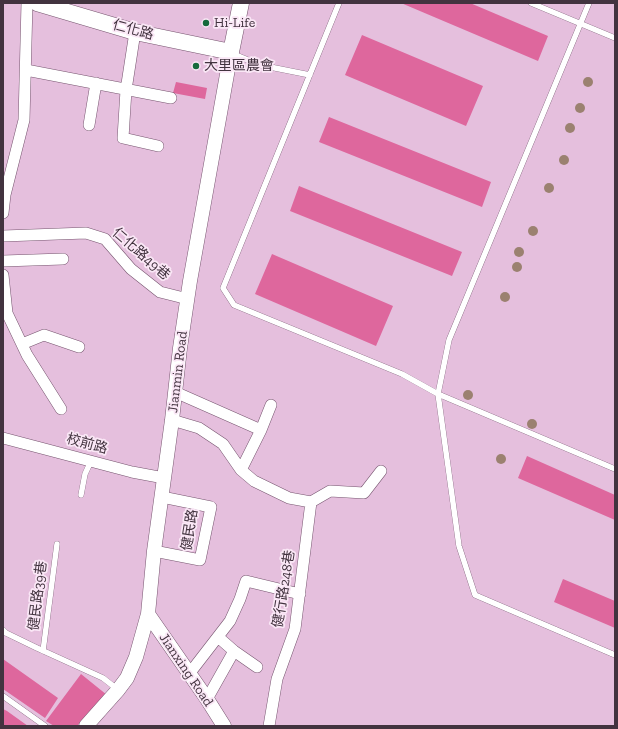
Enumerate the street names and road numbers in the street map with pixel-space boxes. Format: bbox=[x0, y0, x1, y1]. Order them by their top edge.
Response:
street label: 仁化路 bbox=[111, 16, 155, 44]
street label: 仁化路49巷 bbox=[109, 224, 173, 284]
street label: Jianmin Road bbox=[165, 330, 191, 414]
street label: 校前路 bbox=[65, 430, 109, 458]
street label: 健民路 bbox=[178, 508, 202, 552]
street label: 健行路248巷 bbox=[270, 549, 298, 629]
street label: 健民路39巷 bbox=[25, 560, 51, 632]
street label: Jianxing Road bbox=[155, 630, 217, 710]

